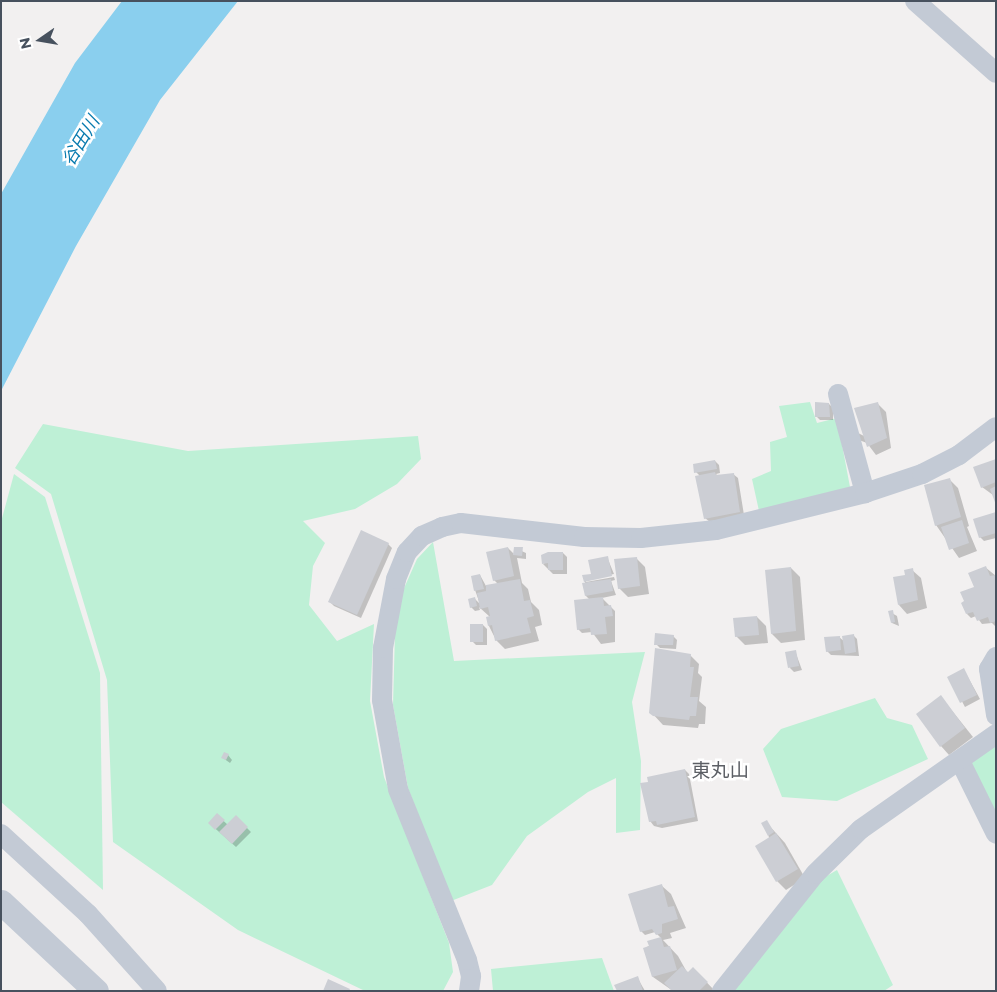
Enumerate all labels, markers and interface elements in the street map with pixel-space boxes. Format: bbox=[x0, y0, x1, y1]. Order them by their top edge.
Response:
north arrow bbox=[15, 15, 65, 65]
text: N bbox=[15, 36, 35, 51]
water label: 谷田川 bbox=[58, 112, 104, 170]
district label: 東丸山 bbox=[692, 760, 748, 782]

